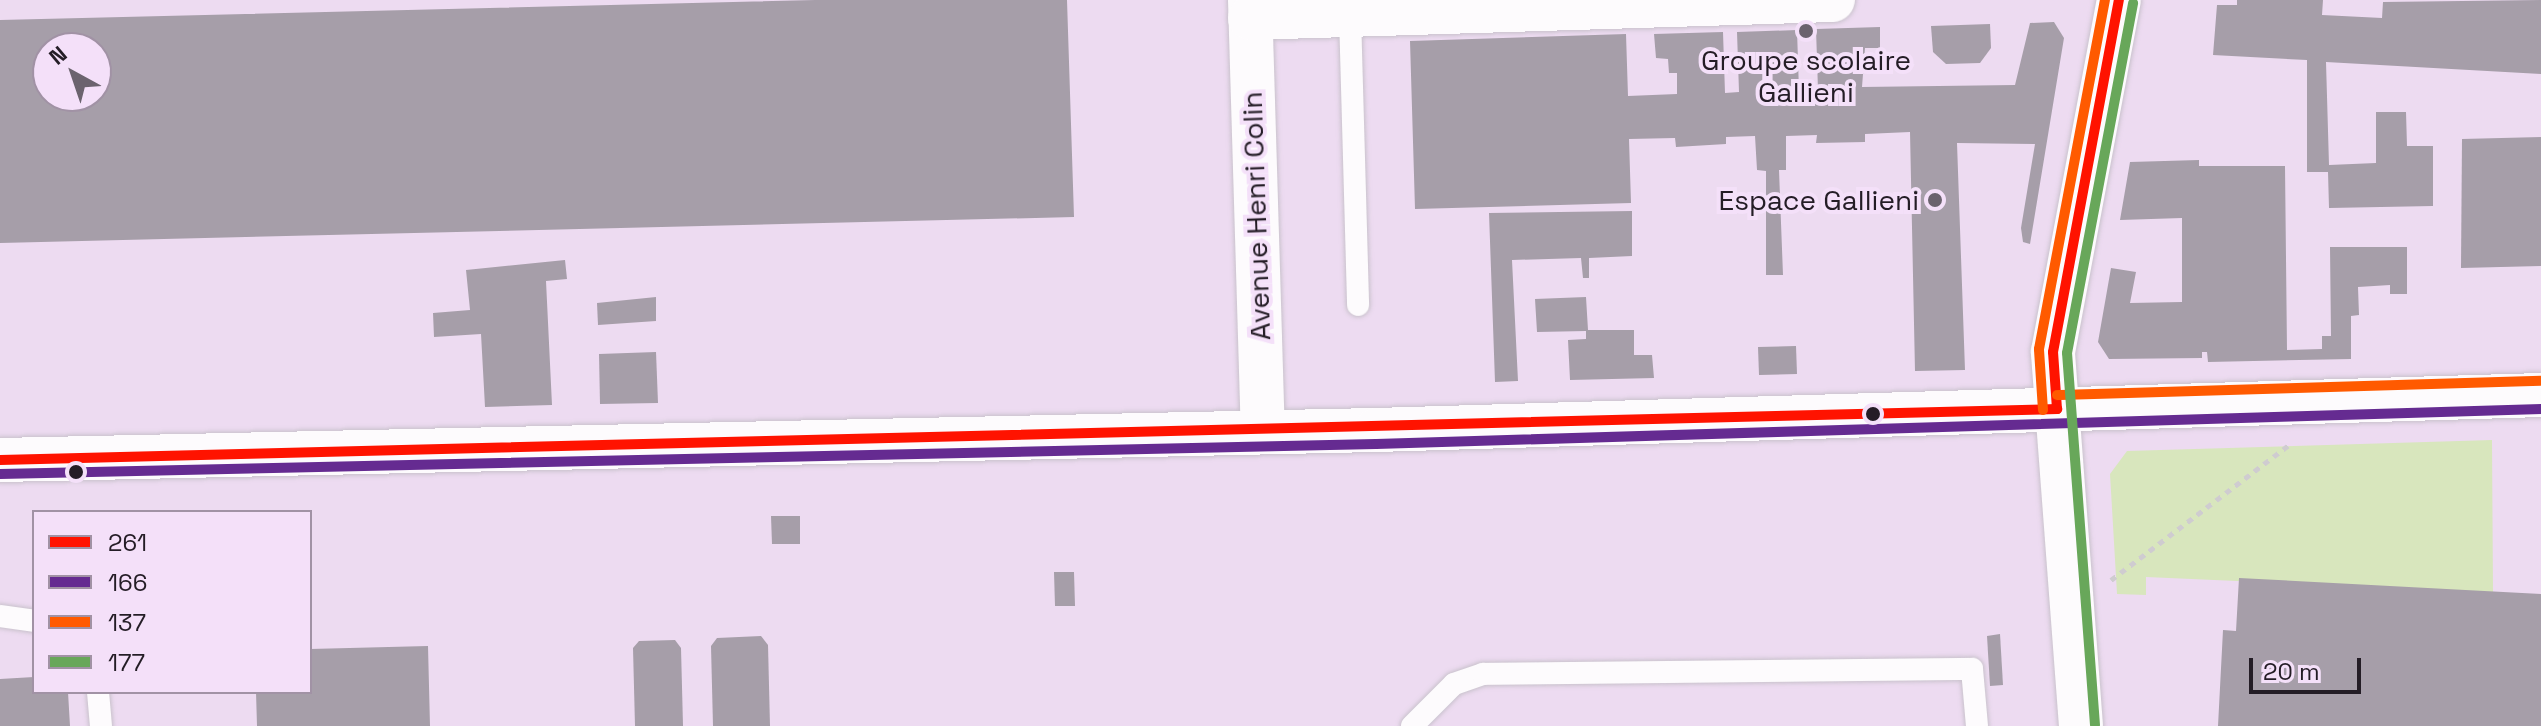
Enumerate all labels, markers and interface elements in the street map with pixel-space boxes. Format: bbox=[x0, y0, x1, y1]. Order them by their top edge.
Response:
marker: Groupe scolaire Gallieni bbox=[1797, 22, 1815, 40]
north arrow bbox=[32, 32, 112, 112]
text: N bbox=[43, 40, 73, 71]
place label: Groupe scolaire Gallieni bbox=[1701, 43, 1911, 109]
street label: Avenue Henri Colin bbox=[1235, 91, 1277, 341]
place label: Espace Gallieni bbox=[1718, 183, 1919, 217]
marker: Espace Gallieni bbox=[1926, 191, 1944, 209]
unlabelled marker bbox=[1865, 406, 1881, 422]
unlabelled marker bbox=[68, 464, 84, 480]
legend bbox=[32, 510, 312, 694]
text: 261 bbox=[108, 527, 147, 558]
text: 166 bbox=[108, 567, 147, 598]
text: 137 bbox=[108, 607, 146, 638]
scale bar bbox=[2253, 642, 2365, 692]
text: 177 bbox=[108, 647, 145, 678]
text: 20 m bbox=[2263, 656, 2320, 687]

